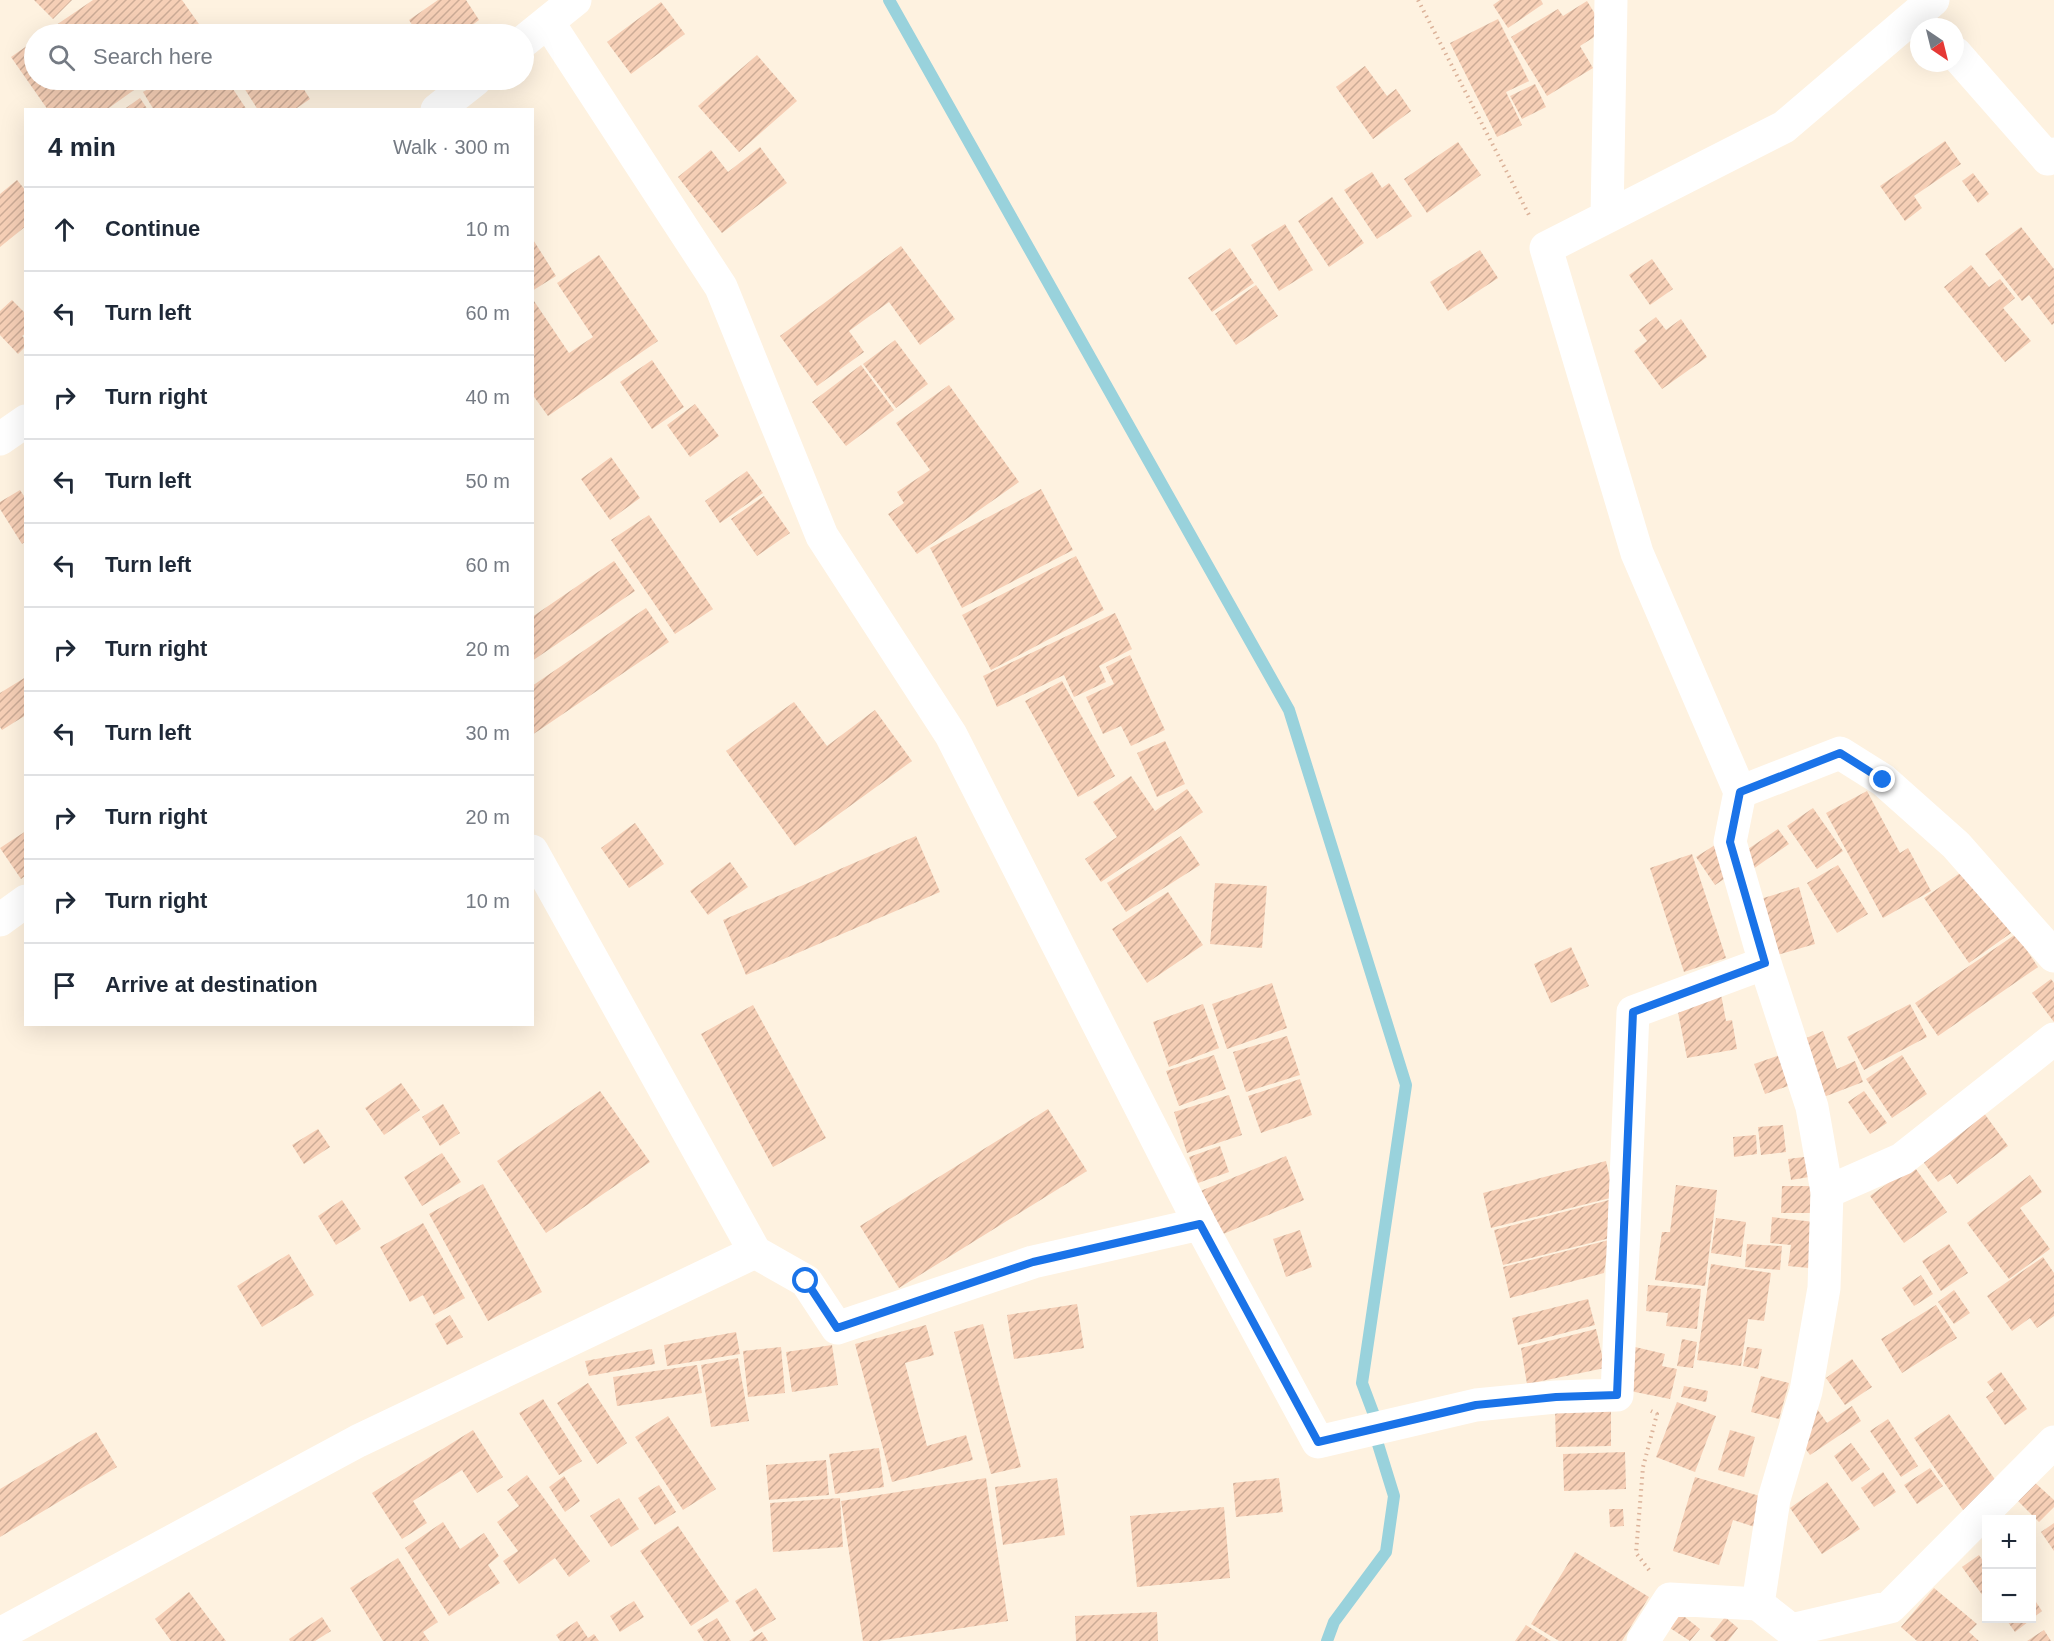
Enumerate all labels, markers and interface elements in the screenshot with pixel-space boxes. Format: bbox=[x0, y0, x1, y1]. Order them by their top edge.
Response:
north arrow bbox=[1910, 18, 1964, 72]
search box bbox=[24, 24, 534, 90]
icon: search bbox=[45, 41, 78, 74]
text: Search here bbox=[93, 44, 213, 69]
text: 4 min bbox=[48, 132, 116, 162]
text: Walk · 300 m bbox=[393, 136, 510, 158]
icon: ahead bbox=[48, 213, 81, 246]
text: Continue bbox=[105, 216, 200, 241]
text: 10 m bbox=[466, 218, 510, 240]
icon: left bbox=[48, 297, 81, 330]
text: Turn left bbox=[105, 300, 191, 325]
text: 60 m bbox=[466, 302, 510, 324]
icon: right bbox=[48, 381, 81, 414]
text: Turn right bbox=[105, 384, 207, 409]
text: 40 m bbox=[466, 386, 510, 408]
icon: left bbox=[48, 465, 81, 498]
text: Turn left bbox=[105, 468, 191, 493]
text: 50 m bbox=[466, 470, 510, 492]
icon: left bbox=[48, 549, 81, 582]
text: Turn left bbox=[105, 552, 191, 577]
text: 60 m bbox=[466, 554, 510, 576]
icon: right bbox=[48, 633, 81, 666]
text: Turn right bbox=[105, 636, 207, 661]
text: 20 m bbox=[466, 638, 510, 660]
icon: left bbox=[48, 717, 81, 750]
text: Turn left bbox=[105, 720, 191, 745]
text: 30 m bbox=[466, 722, 510, 744]
route end bbox=[1869, 766, 1895, 792]
icon: right bbox=[48, 801, 81, 834]
text: Turn right bbox=[105, 804, 207, 829]
text: 20 m bbox=[466, 806, 510, 828]
icon: right bbox=[48, 885, 81, 918]
text: Turn right bbox=[105, 888, 207, 913]
text: 10 m bbox=[466, 890, 510, 912]
icon: arrive bbox=[48, 969, 81, 1002]
text: Arrive at destination bbox=[105, 972, 318, 997]
route start bbox=[792, 1267, 818, 1293]
map controls bbox=[1982, 1515, 2036, 1623]
button: + bbox=[1982, 1515, 2036, 1569]
button: − bbox=[1982, 1569, 2036, 1623]

